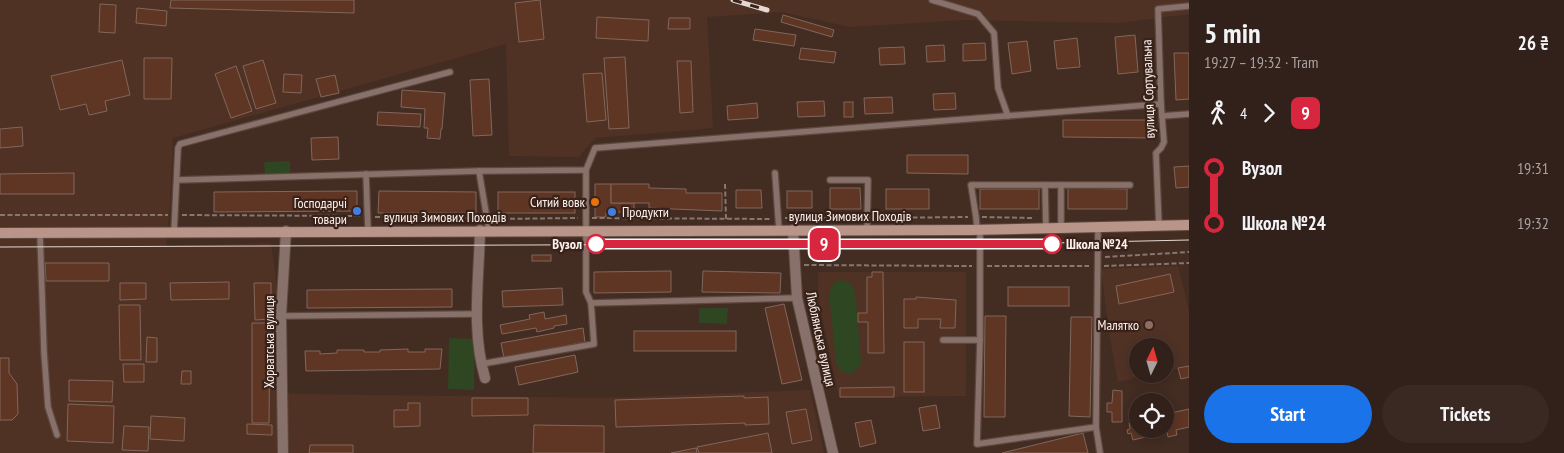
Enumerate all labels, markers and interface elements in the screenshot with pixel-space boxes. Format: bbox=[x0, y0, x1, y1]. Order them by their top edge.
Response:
text: 5 min bbox=[1204, 14, 1261, 51]
text: 26 ₴ bbox=[1518, 31, 1549, 55]
street label: вулиця Сортувальна bbox=[1137, 39, 1159, 139]
text: 19:27 – 19:32 · Tram bbox=[1204, 52, 1318, 72]
icon: walk bbox=[1204, 99, 1232, 127]
icon: forward bbox=[1255, 99, 1283, 127]
text: 9 bbox=[1301, 101, 1310, 124]
text: 4 bbox=[1240, 103, 1247, 123]
text: Вузол bbox=[1242, 156, 1282, 180]
text: 19:31 bbox=[1517, 158, 1549, 178]
place label: Ситий вовк bbox=[530, 193, 586, 211]
place label: Господарчі товари bbox=[294, 194, 347, 228]
marker: Ситий вовк bbox=[589, 196, 601, 208]
place label: Продукти bbox=[622, 203, 669, 221]
marker: Господарчі товари bbox=[351, 205, 363, 217]
marker: Продукти bbox=[606, 206, 618, 218]
street label: вулиця Зимових Походів bbox=[789, 207, 912, 225]
street label: вулиця Зимових Походів bbox=[384, 208, 507, 226]
text: Школа №24 bbox=[1242, 211, 1326, 235]
text: 19:32 bbox=[1517, 213, 1549, 233]
line badge: 9 bbox=[808, 228, 840, 260]
text: 9 bbox=[820, 232, 828, 255]
marker: Вузол bbox=[586, 234, 606, 254]
marker: Школа №24 bbox=[1042, 234, 1062, 254]
place label: Вузол bbox=[552, 235, 582, 253]
place label: Школа №24 bbox=[1066, 235, 1128, 253]
street label: Люблянська вулиця bbox=[802, 289, 840, 388]
street label: Хорватська вулиця bbox=[260, 296, 278, 388]
place label: Малятко bbox=[1098, 316, 1139, 334]
marker: Малятко bbox=[1143, 319, 1155, 331]
north arrow bbox=[1129, 338, 1174, 382]
map controls bbox=[1129, 338, 1174, 438]
button: Start bbox=[1204, 385, 1372, 443]
button: Tickets bbox=[1382, 385, 1549, 443]
button: locate bbox=[1129, 393, 1174, 438]

